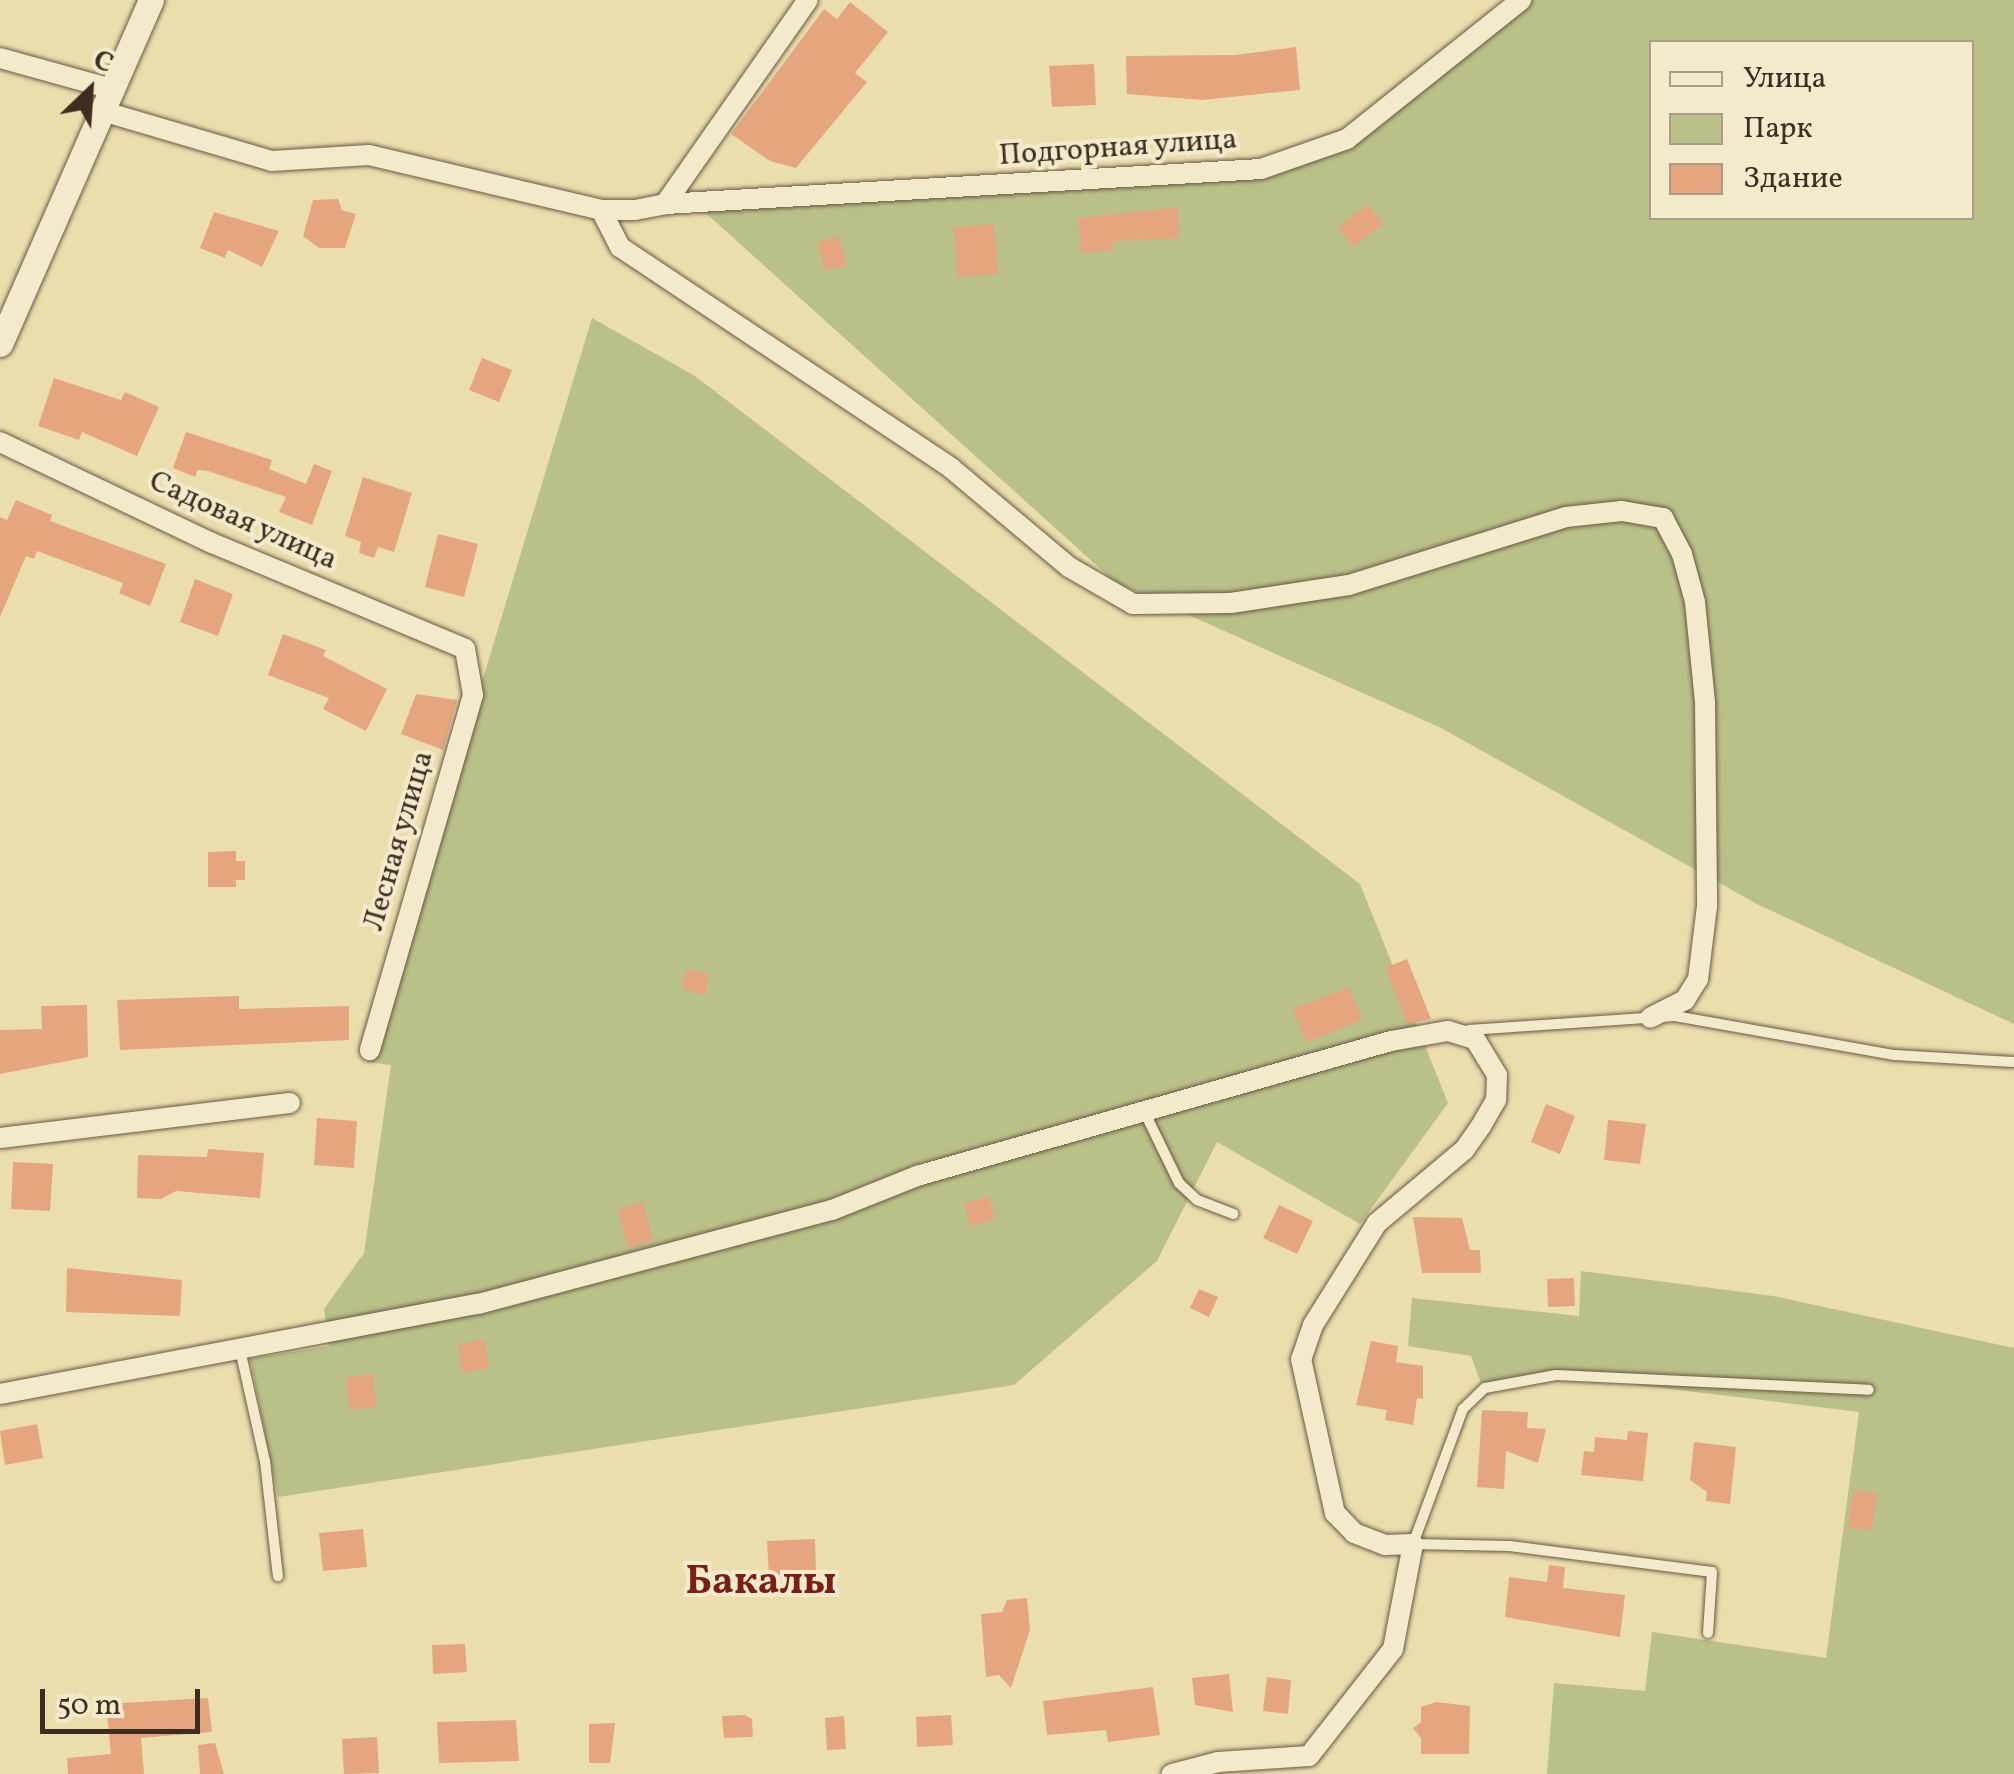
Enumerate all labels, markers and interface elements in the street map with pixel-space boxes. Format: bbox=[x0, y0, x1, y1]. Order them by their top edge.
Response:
north arrow bbox=[40, 40, 140, 140]
legend bbox=[1649, 40, 1974, 220]
text: С bbox=[86, 41, 119, 84]
text: Улица bbox=[1743, 58, 1826, 100]
text: Парк bbox=[1743, 108, 1812, 150]
street label: Подгорная улица bbox=[997, 122, 1239, 174]
text: Здание bbox=[1743, 158, 1843, 200]
street label: Садовая улица bbox=[143, 463, 343, 579]
street label: Лесная улица bbox=[356, 747, 442, 935]
district label: Бакалы bbox=[686, 1559, 836, 1607]
scale bar bbox=[45, 1669, 205, 1731]
text: 50 m bbox=[57, 1685, 121, 1727]

